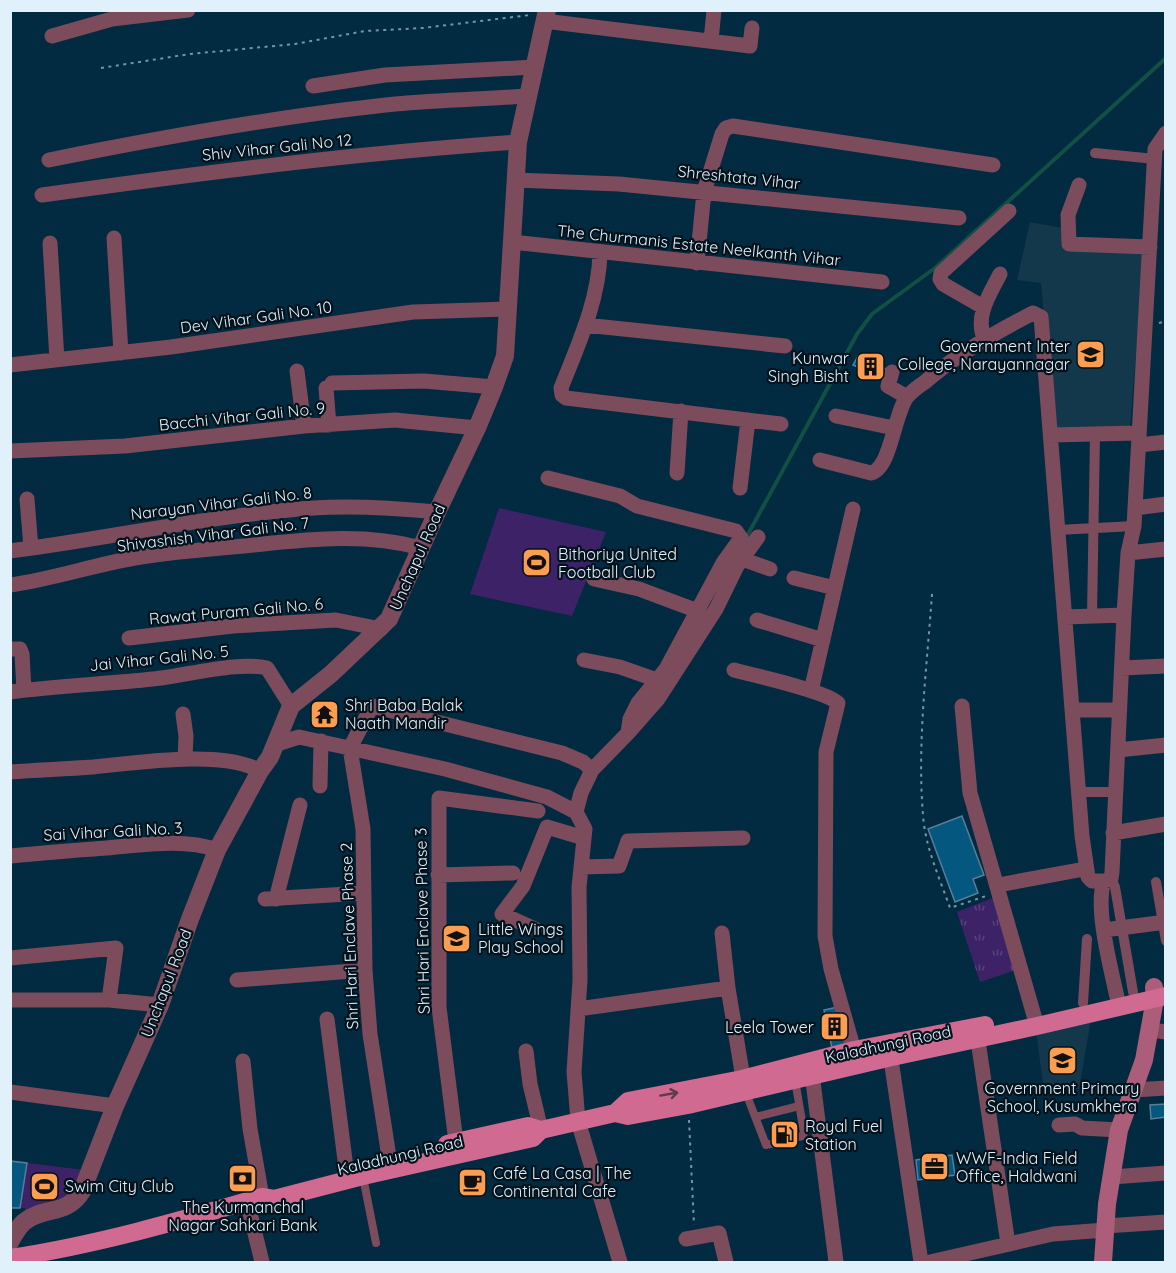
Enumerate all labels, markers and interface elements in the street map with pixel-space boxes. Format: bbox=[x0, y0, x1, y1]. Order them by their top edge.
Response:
street label: Shiv Vihar Gali No 12 bbox=[201, 129, 353, 165]
street label: Shreshtata Vihar bbox=[677, 161, 801, 193]
street label: The Churmanis Estate Neelkanth Vihar bbox=[556, 220, 842, 270]
street label: Dev Vihar Gali No. 10 bbox=[179, 296, 333, 338]
place label: Government Inter College, Narayannagar bbox=[898, 336, 1070, 374]
school or university icon: Government Inter College, Narayannagar bbox=[1075, 339, 1107, 371]
place label: Kunwar Singh Bisht bbox=[768, 348, 849, 386]
building icon: Kunwar Singh Bisht bbox=[854, 351, 886, 383]
street label: Bacchi Vihar Gali No. 9 bbox=[158, 397, 326, 435]
street label: Narayan Vihar Gali No. 8 bbox=[129, 482, 313, 524]
street label: Unchapul Road bbox=[385, 501, 449, 613]
street label: Shivashish Vihar Gali No. 7 bbox=[116, 512, 310, 556]
place label: Bithoriya United Football Club bbox=[558, 544, 677, 582]
sports icon: Bithoriya United Football Club bbox=[521, 547, 553, 579]
street label: Rawat Puram Gali No. 6 bbox=[148, 593, 324, 629]
street label: Jai Vihar Gali No. 5 bbox=[88, 641, 230, 675]
place label: Shri Baba Balak Naath Mandir bbox=[345, 695, 463, 733]
temple icon: Shri Baba Balak Naath Mandir bbox=[308, 698, 340, 730]
street label: Sai Vihar Gali No. 3 bbox=[43, 817, 183, 845]
street label: Shri Hari Enclave Phase 3 bbox=[410, 828, 434, 1014]
street label: Shri Hari Enclave Phase 2 bbox=[336, 842, 362, 1030]
place label: Little Wings Play School bbox=[478, 919, 564, 957]
school or university icon: Little Wings Play School bbox=[441, 922, 473, 954]
street label: Unchapul Road bbox=[136, 926, 196, 1040]
building icon: Leela Tower bbox=[819, 1011, 851, 1043]
place label: Leela Tower bbox=[725, 1017, 814, 1037]
street label: Kaladhungi Road bbox=[823, 1021, 953, 1067]
school or university icon: Government Primary School, Kusumkhera bbox=[1046, 1044, 1078, 1076]
place label: Government Primary School, Kusumkhera bbox=[985, 1078, 1139, 1116]
one-way arrow bbox=[658, 1088, 678, 1099]
place label: Royal Fuel Station bbox=[805, 1116, 883, 1154]
fuel station icon: Royal Fuel Station bbox=[768, 1119, 800, 1151]
street label: Kaladhungi Road bbox=[335, 1131, 465, 1179]
place label: WWF-India Field Office, Haldwani bbox=[956, 1148, 1077, 1186]
office icon: WWF-India Field Office, Haldwani bbox=[919, 1151, 951, 1183]
bank icon: The Kurmanchal Nagar Sahkari Bank bbox=[227, 1163, 259, 1195]
place label: Café La Casa | The Continental Cafe bbox=[493, 1163, 632, 1201]
cafe icon: Café La Casa | The Continental Cafe bbox=[456, 1166, 488, 1198]
sports icon: Swim City Club bbox=[28, 1170, 60, 1202]
place label: Swim City Club bbox=[65, 1176, 174, 1196]
place label: The Kurmanchal Nagar Sahkari Bank bbox=[168, 1197, 318, 1235]

